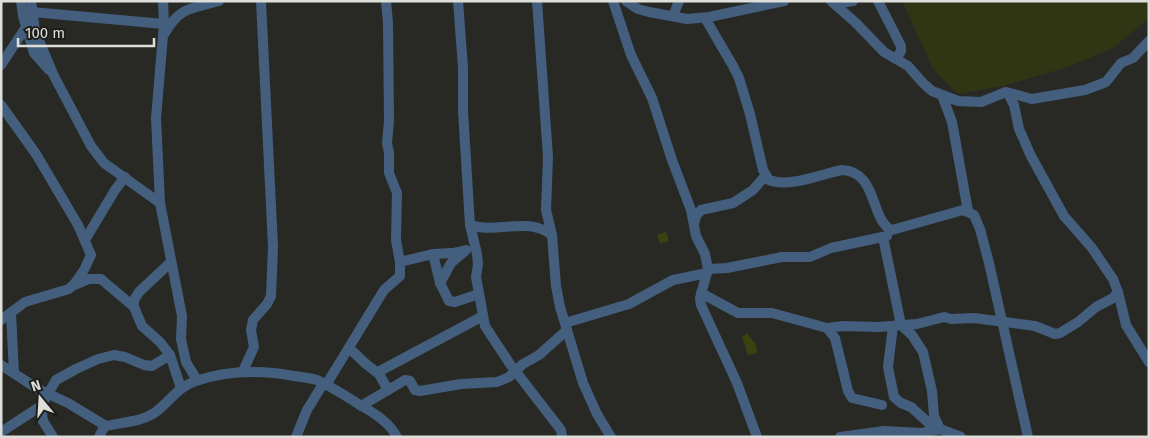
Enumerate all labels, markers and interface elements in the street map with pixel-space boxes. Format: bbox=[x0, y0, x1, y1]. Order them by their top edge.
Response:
scale bar bbox=[18, 15, 154, 47]
text: 100 m bbox=[25, 24, 65, 42]
north arrow bbox=[15, 373, 65, 423]
text: N bbox=[29, 377, 43, 396]

